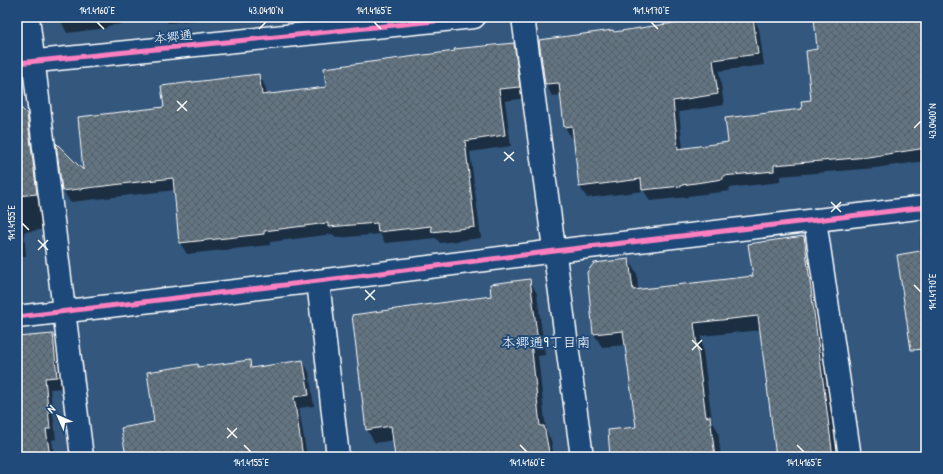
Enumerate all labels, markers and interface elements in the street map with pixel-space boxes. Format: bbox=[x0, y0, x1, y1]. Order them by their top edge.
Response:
text: 141.4160°E bbox=[79, 4, 115, 17]
text: 43.0410°N bbox=[249, 4, 283, 17]
text: 141.4165°E bbox=[356, 4, 392, 17]
text: 141.4170°E bbox=[633, 4, 670, 17]
street label: 本郷通 bbox=[153, 25, 193, 47]
text: 43.0400°N bbox=[926, 103, 939, 139]
text: 141.4155°E bbox=[5, 205, 18, 241]
text: 141.4170°E bbox=[926, 273, 939, 310]
district label: 本郷通9丁目南 bbox=[501, 332, 591, 351]
north arrow bbox=[38, 396, 78, 436]
text: N bbox=[44, 402, 58, 416]
text: 141.4155°E bbox=[233, 456, 269, 469]
text: 141.4160°E bbox=[509, 456, 545, 469]
text: 141.4165°E bbox=[786, 456, 822, 469]

